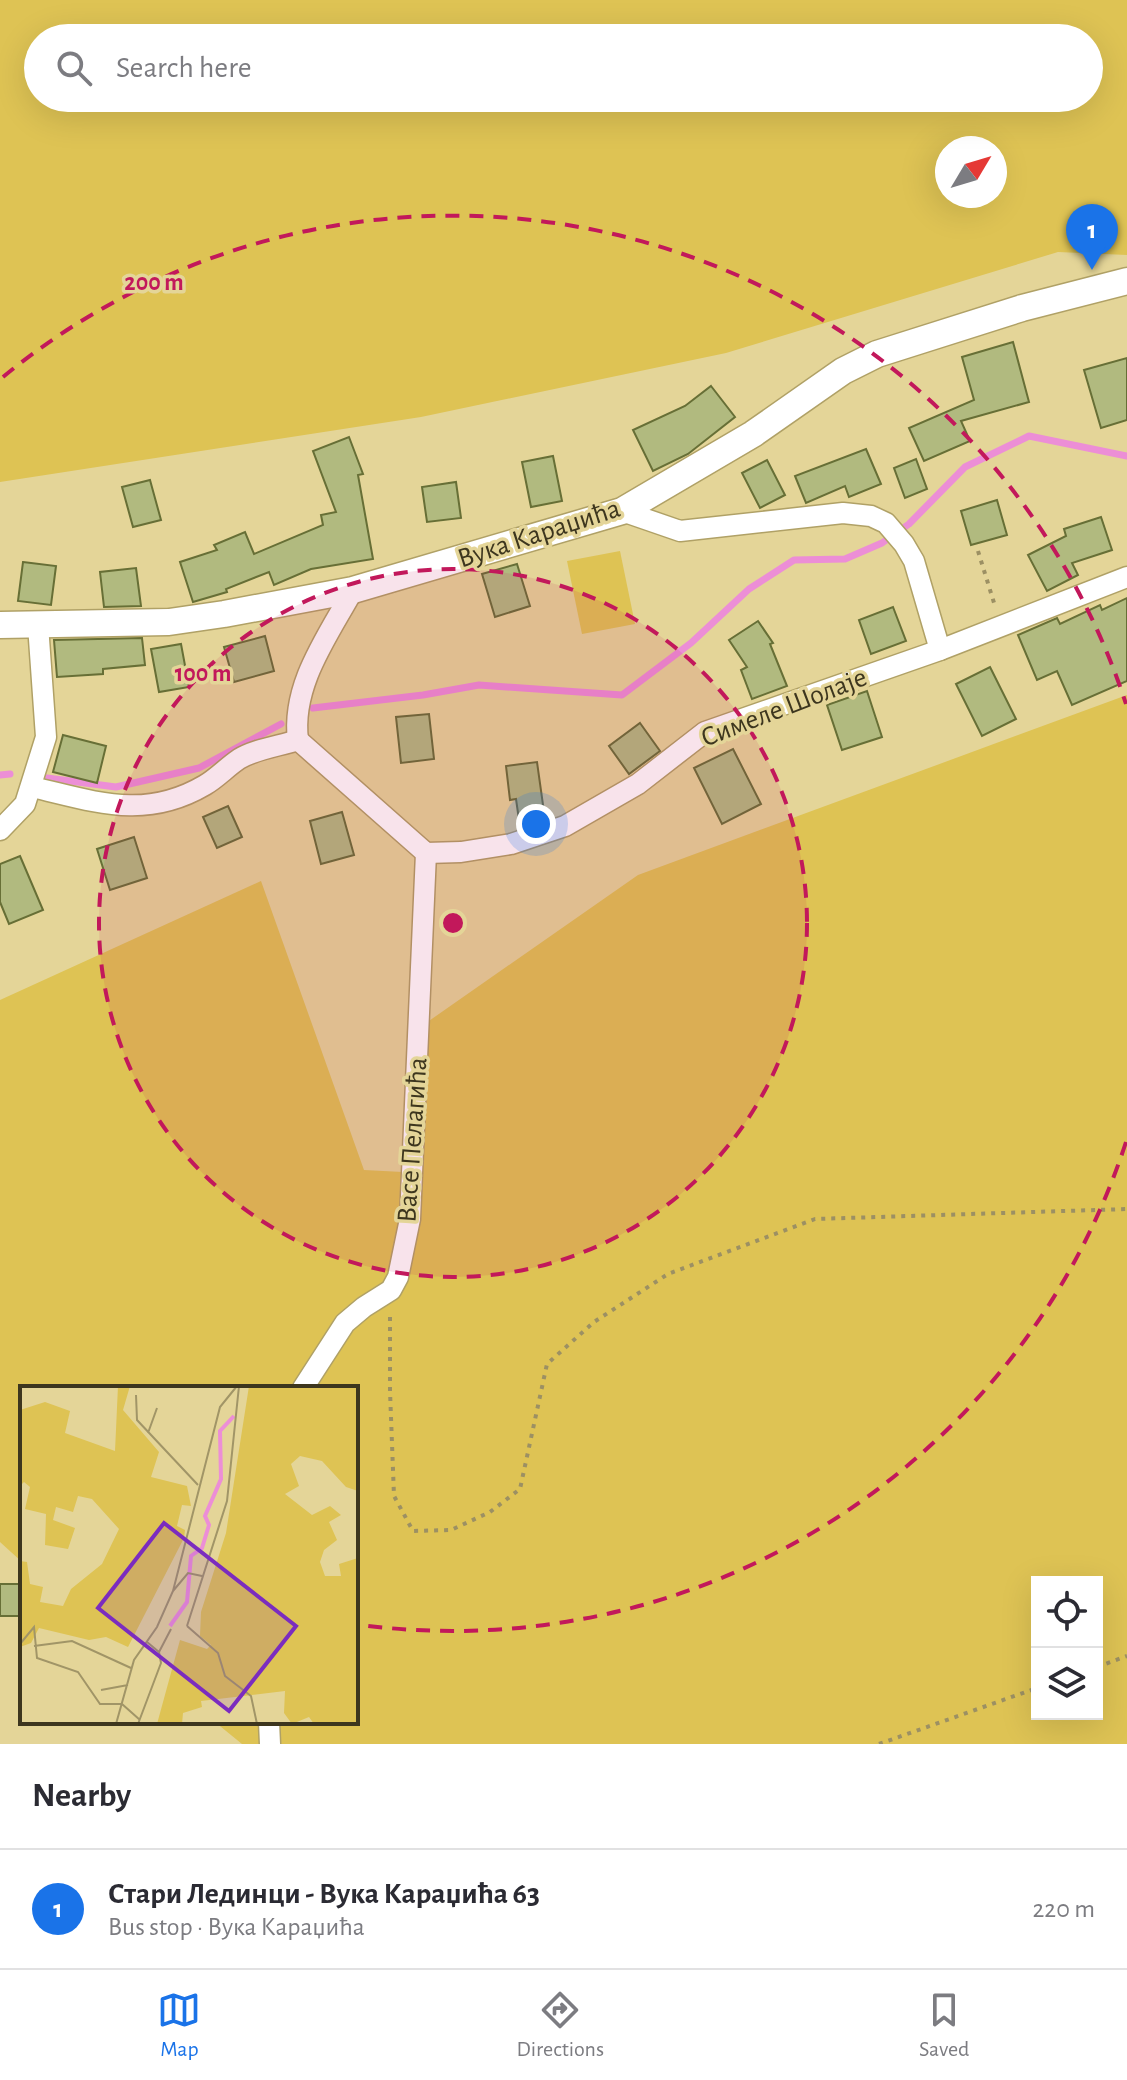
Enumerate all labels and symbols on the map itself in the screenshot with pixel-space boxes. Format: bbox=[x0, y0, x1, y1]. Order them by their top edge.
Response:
north arrow bbox=[935, 136, 1007, 208]
pin: 1 bbox=[1066, 204, 1118, 270]
text: 200 m bbox=[124, 271, 184, 295]
street label: Вука Караџића bbox=[454, 494, 624, 573]
text: 100 m bbox=[175, 662, 231, 686]
street label: Симеле Шолаје bbox=[697, 663, 871, 753]
your location bbox=[516, 804, 556, 844]
centre of rings bbox=[439, 909, 467, 937]
street label: Васе Пелагића bbox=[393, 1056, 433, 1224]
inset map bbox=[20, 1386, 358, 1724]

